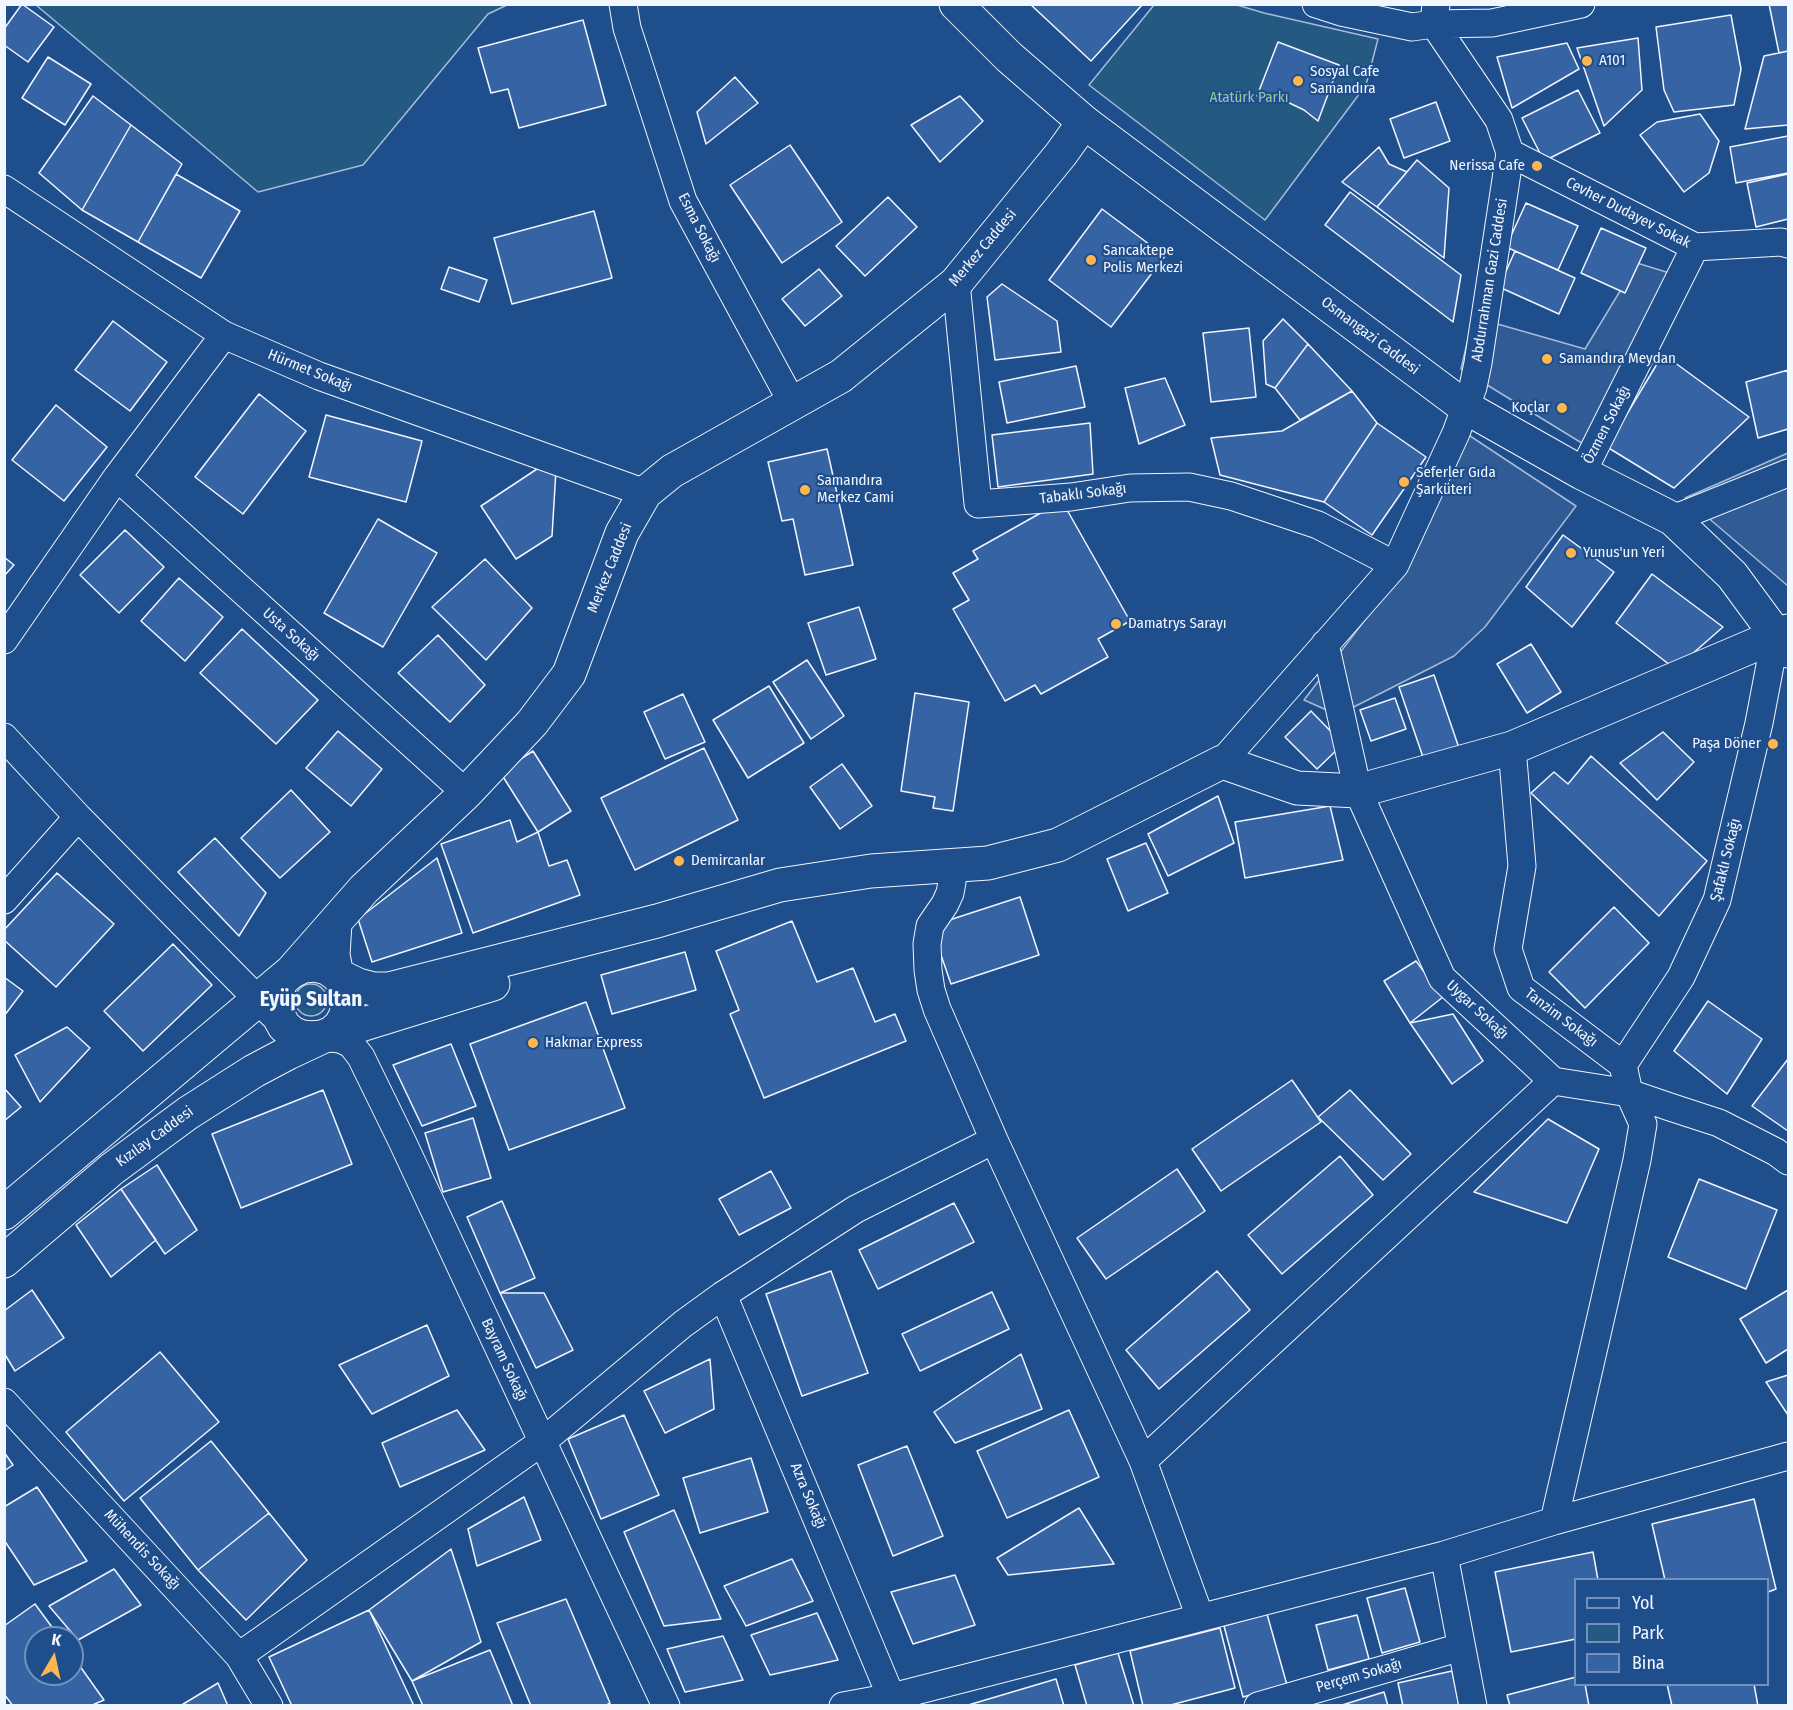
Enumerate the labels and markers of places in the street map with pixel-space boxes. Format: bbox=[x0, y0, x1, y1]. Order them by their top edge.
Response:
place label: A101 bbox=[1599, 52, 1625, 70]
marker: A101 bbox=[1580, 54, 1594, 68]
place label: Sosyal Cafe Samandıra bbox=[1310, 63, 1379, 98]
marker: Sosyal Cafe Samandıra bbox=[1291, 74, 1305, 88]
place label: Nerissa Cafe bbox=[1449, 157, 1525, 175]
marker: Nerissa Cafe bbox=[1530, 159, 1544, 173]
place label: Sancaktepe Polis Merkezi bbox=[1103, 242, 1183, 277]
marker: Sancaktepe Polis Merkezi bbox=[1084, 253, 1098, 267]
place label: Samandıra Meydan bbox=[1559, 350, 1676, 368]
marker: Samandıra Meydan bbox=[1540, 352, 1554, 366]
place label: Koçlar bbox=[1511, 399, 1550, 417]
marker: Koçlar bbox=[1555, 401, 1569, 415]
place label: Seferler Gıda Şarküteri bbox=[1416, 464, 1496, 499]
place label: Samandıra Merkez Cami bbox=[817, 472, 894, 507]
marker: Seferler Gıda Şarküteri bbox=[1397, 475, 1411, 489]
marker: Samandıra Merkez Cami bbox=[798, 483, 812, 497]
place label: Yunus'un Yeri bbox=[1583, 544, 1665, 562]
marker: Yunus'un Yeri bbox=[1564, 546, 1578, 560]
place label: Damatrys Sarayı bbox=[1128, 615, 1227, 633]
marker: Damatrys Sarayı bbox=[1109, 617, 1123, 631]
place label: Paşa Döner bbox=[1692, 735, 1761, 753]
marker: Paşa Döner bbox=[1766, 737, 1780, 751]
place label: Demircanlar bbox=[691, 852, 765, 870]
marker: Demircanlar bbox=[672, 854, 686, 868]
place label: Hakmar Express bbox=[545, 1034, 643, 1052]
marker: Hakmar Express bbox=[526, 1036, 540, 1050]

